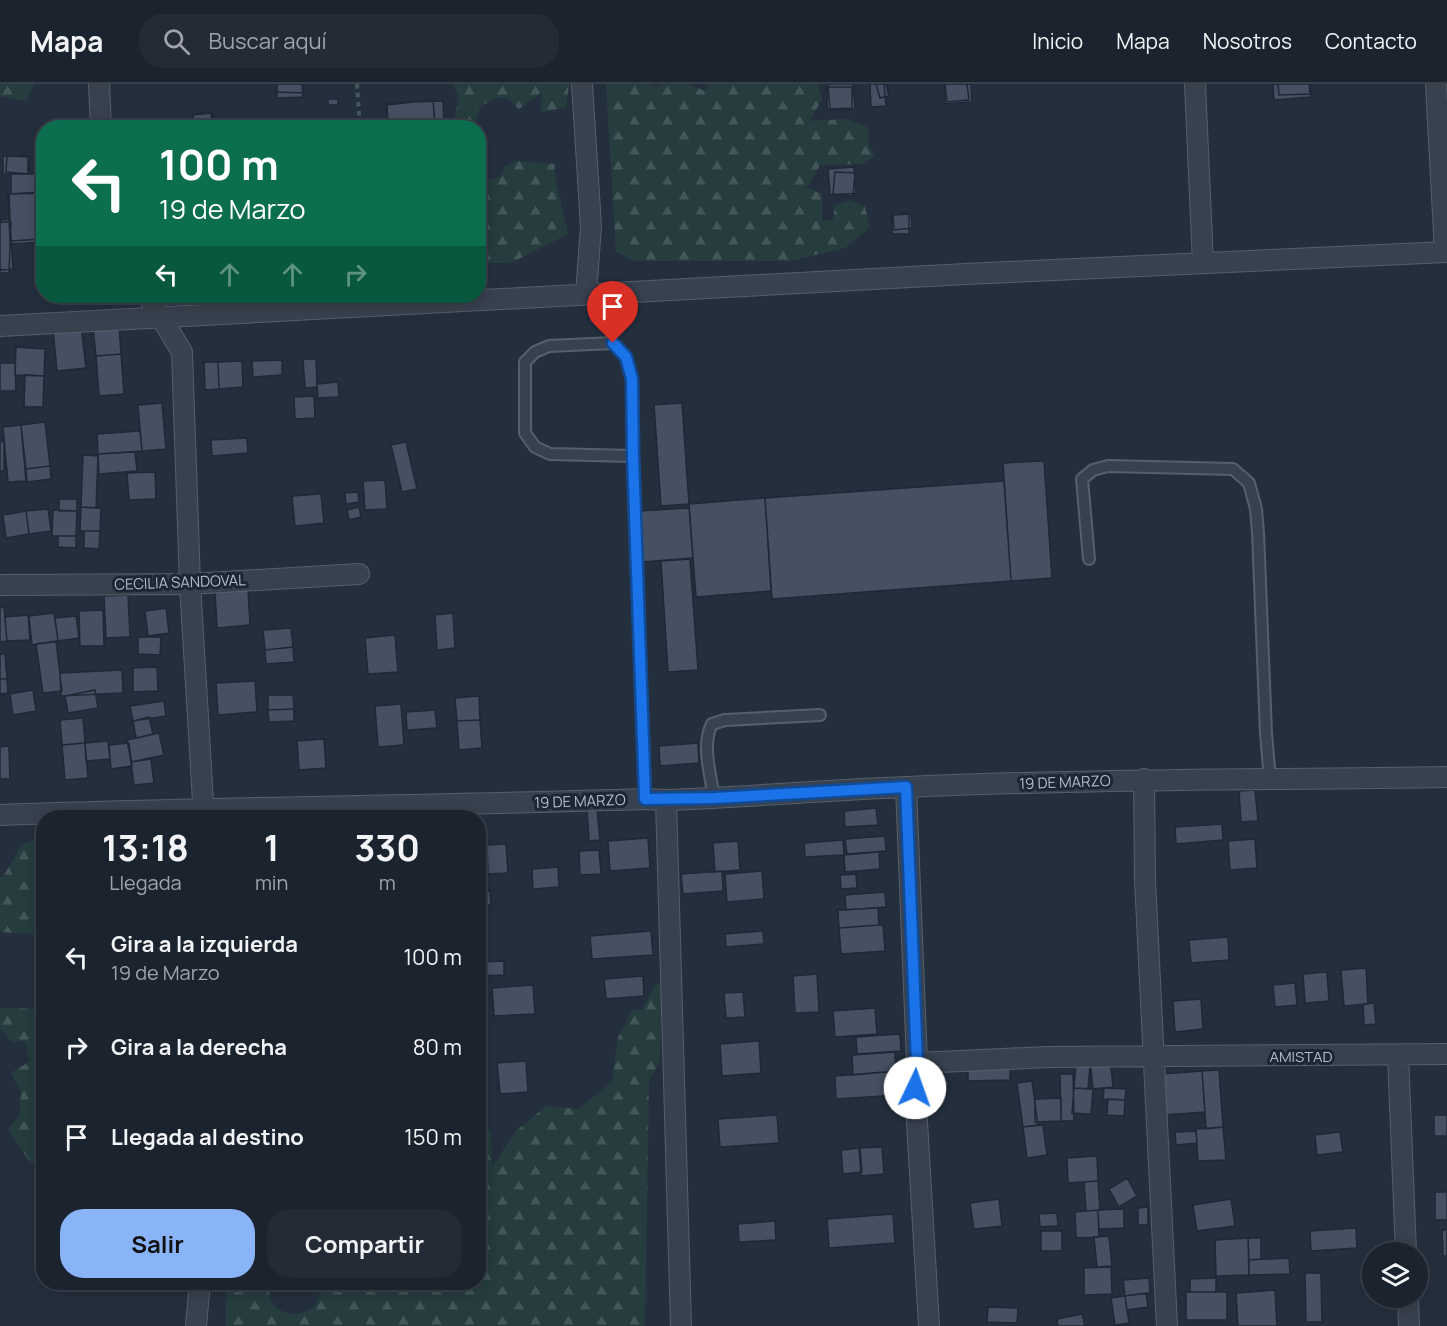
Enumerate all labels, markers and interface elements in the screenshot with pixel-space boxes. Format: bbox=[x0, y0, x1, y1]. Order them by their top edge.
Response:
search box bbox=[139, 14, 559, 68]
text: Mapa bbox=[30, 22, 103, 60]
icon: search bbox=[160, 25, 193, 58]
text: Buscar aquí bbox=[208, 26, 327, 56]
text: Inicio bbox=[1032, 27, 1083, 55]
text: Mapa bbox=[1116, 27, 1170, 55]
text: Nosotros bbox=[1203, 27, 1292, 55]
text: Contacto bbox=[1325, 27, 1417, 55]
text: 100 m bbox=[159, 135, 279, 193]
icon: left bbox=[60, 144, 138, 222]
text: 19 de Marzo bbox=[159, 190, 305, 227]
icon: left bbox=[150, 258, 183, 291]
icon: ahead bbox=[213, 258, 246, 291]
icon: ahead bbox=[276, 258, 309, 291]
icon: right bbox=[339, 258, 372, 291]
pin bbox=[587, 281, 638, 343]
icon: arrive bbox=[596, 290, 629, 323]
street label: CECILIA SANDOVAL bbox=[114, 569, 246, 595]
street label: 19 DE MARZO bbox=[1019, 770, 1111, 794]
street label: 19 DE MARZO bbox=[534, 789, 626, 813]
text: 13:18 bbox=[102, 823, 189, 872]
text: 1 bbox=[264, 823, 280, 872]
text: 330 bbox=[354, 823, 420, 872]
text: Llegada bbox=[109, 869, 182, 896]
text: min bbox=[255, 869, 288, 896]
text: m bbox=[379, 869, 396, 896]
text: Gira a la izquierda bbox=[111, 929, 298, 959]
icon: left bbox=[60, 941, 93, 974]
text: 100 m bbox=[404, 942, 462, 972]
text: 19 de Marzo bbox=[111, 959, 220, 986]
icon: right bbox=[60, 1031, 93, 1064]
text: Gira a la derecha bbox=[111, 1032, 287, 1062]
text: 80 m bbox=[413, 1032, 462, 1062]
street label: AMISTAD bbox=[1269, 1046, 1333, 1067]
position arrow bbox=[883, 1056, 947, 1120]
icon: arrive bbox=[60, 1121, 93, 1154]
text: Llegada al destino bbox=[111, 1122, 304, 1152]
text: 150 m bbox=[404, 1122, 462, 1152]
button: Salir bbox=[60, 1209, 255, 1278]
button: Compartir bbox=[267, 1209, 462, 1278]
map controls bbox=[1362, 1242, 1428, 1308]
button: layers bbox=[1362, 1242, 1428, 1308]

